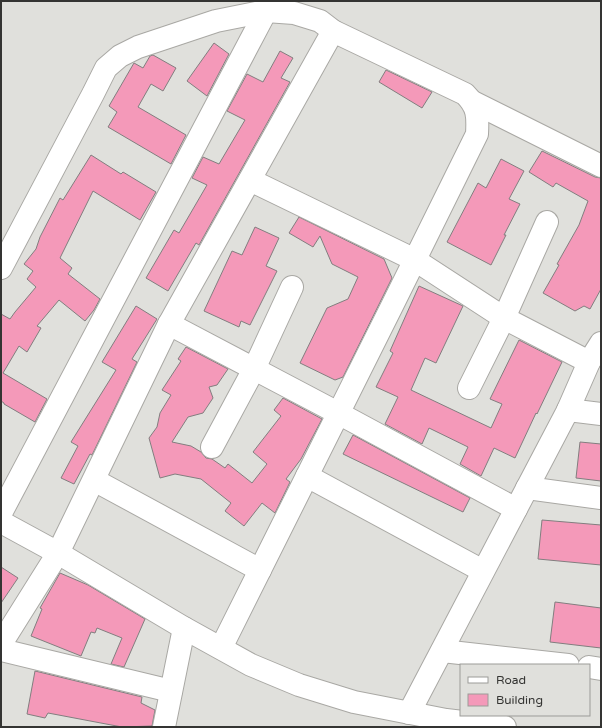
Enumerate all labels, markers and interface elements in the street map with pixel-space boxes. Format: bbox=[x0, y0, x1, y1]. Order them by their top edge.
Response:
legend bbox=[460, 664, 590, 716]
text: Road bbox=[496, 673, 526, 687]
text: Building bbox=[496, 693, 543, 707]

